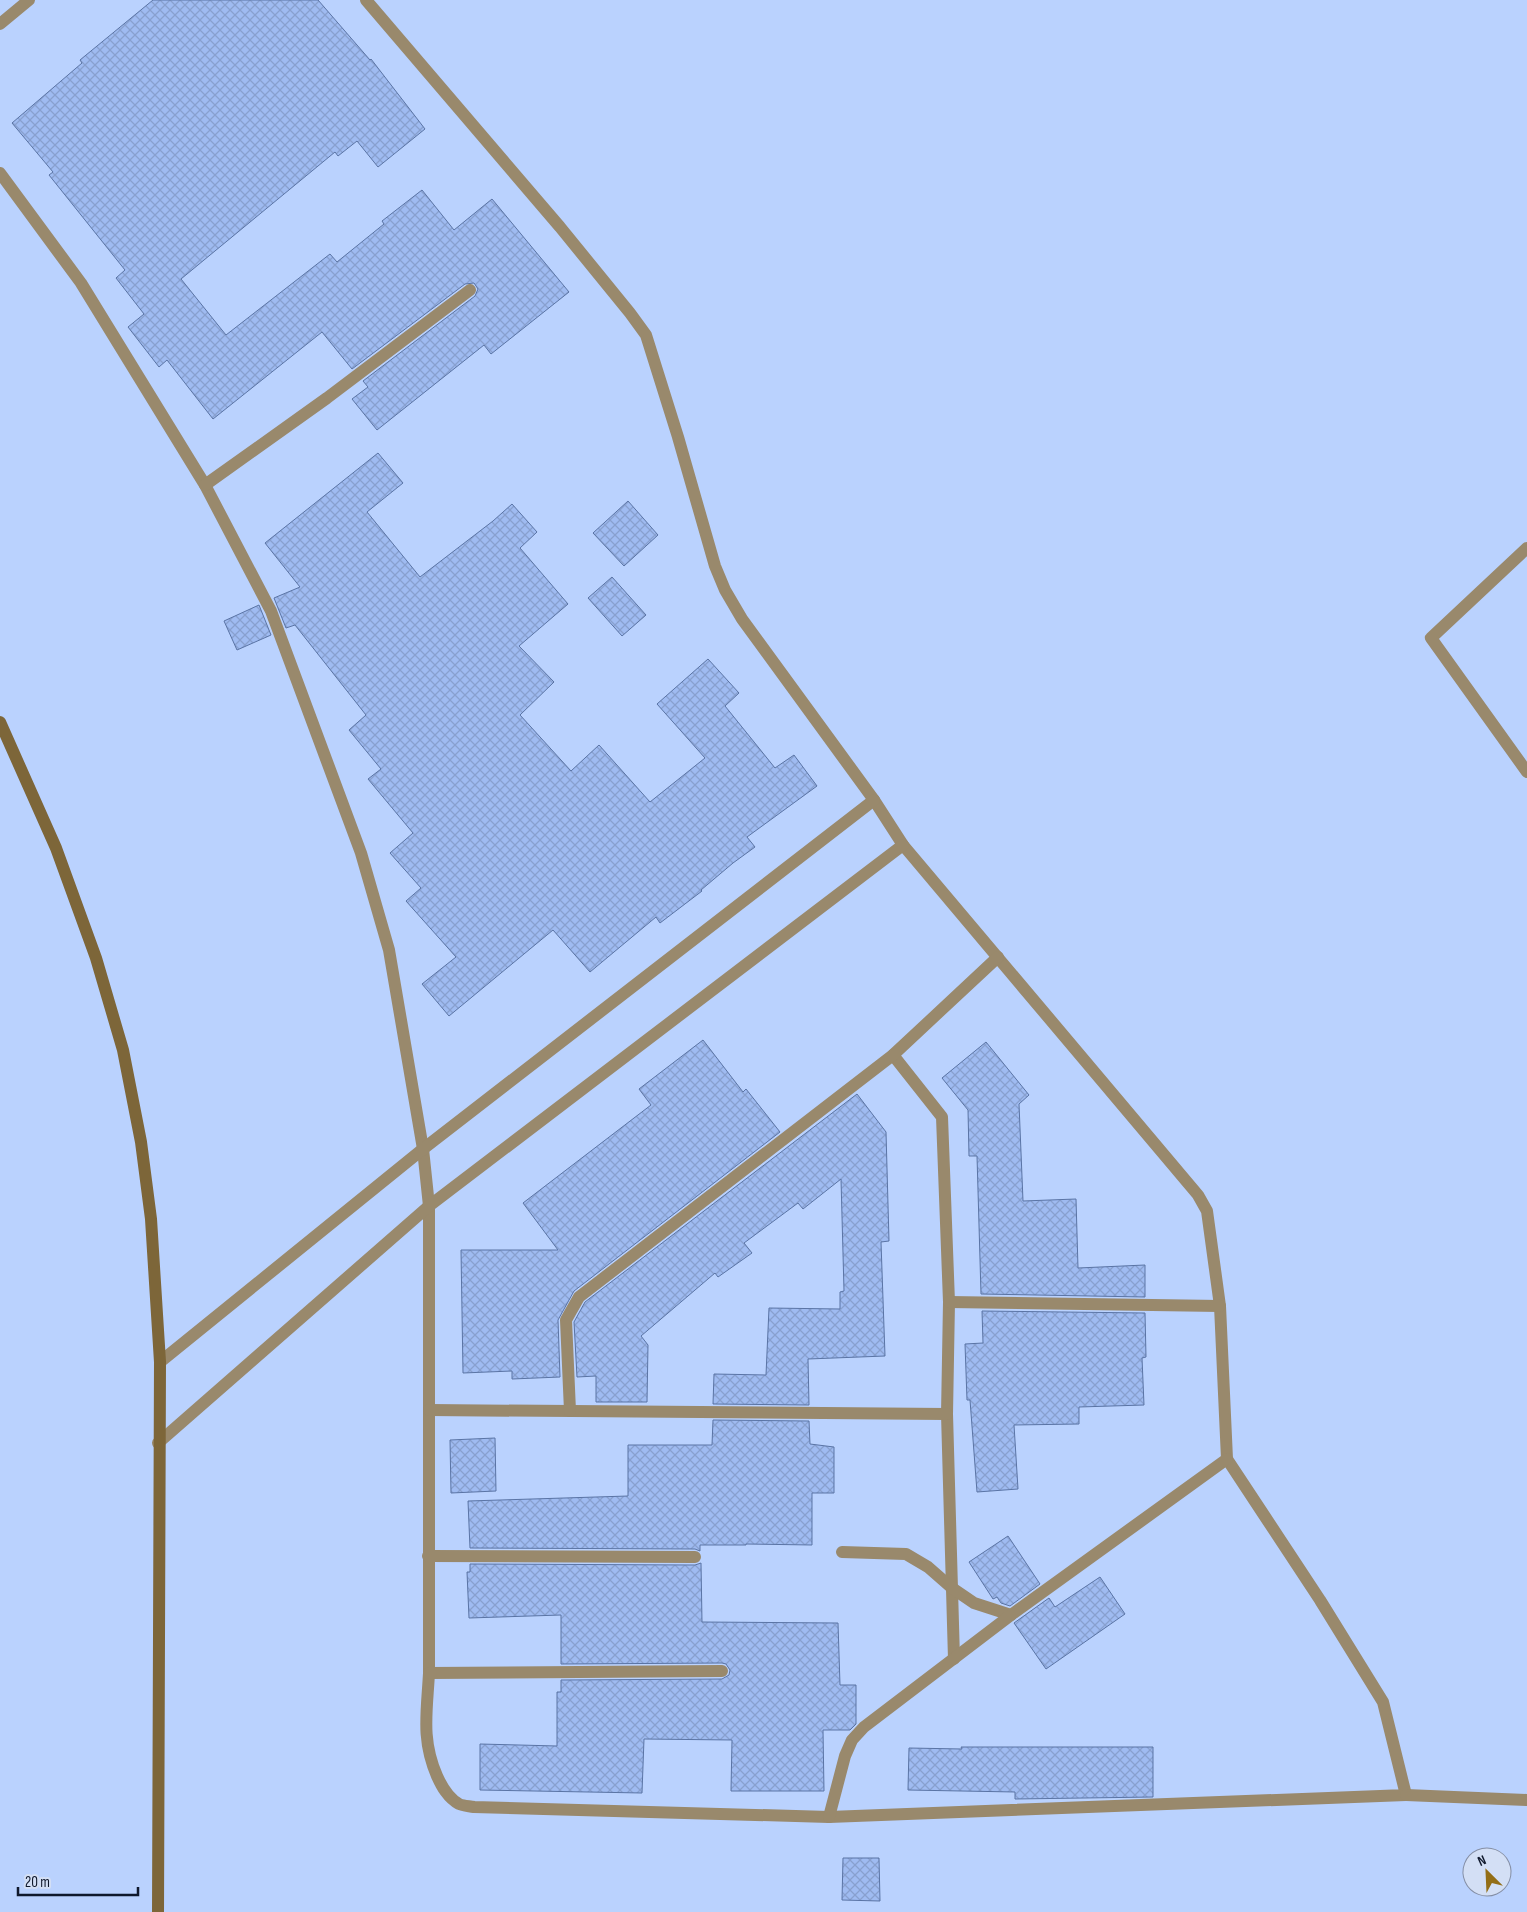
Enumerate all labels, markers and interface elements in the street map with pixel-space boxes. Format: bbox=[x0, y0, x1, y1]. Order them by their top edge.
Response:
north arrow bbox=[1462, 1847, 1512, 1897]
text: N bbox=[1475, 1851, 1489, 1870]
scale bar bbox=[18, 1864, 138, 1896]
text: 20 m bbox=[25, 1873, 50, 1892]

